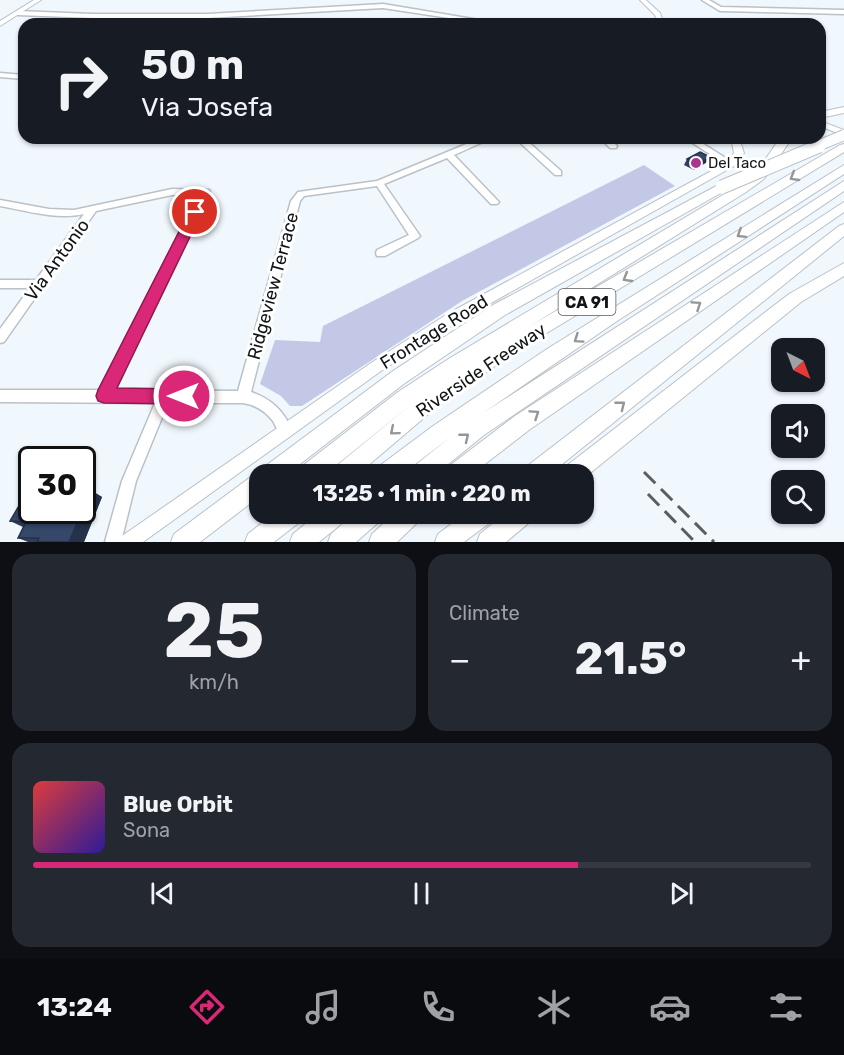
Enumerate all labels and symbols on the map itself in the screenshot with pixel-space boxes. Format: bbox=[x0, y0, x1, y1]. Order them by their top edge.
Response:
place label: Del Taco bbox=[708, 154, 766, 172]
marker: Del Taco bbox=[689, 156, 703, 170]
one-way arrow bbox=[790, 170, 800, 182]
pin bbox=[169, 186, 220, 237]
street label: Ridgeview Terrace bbox=[243, 210, 303, 362]
street label: Via Antonio bbox=[20, 215, 94, 305]
one-way arrow bbox=[737, 226, 748, 237]
one-way arrow bbox=[623, 270, 633, 282]
road number: CA 91 bbox=[558, 289, 616, 315]
street label: Frontage Road bbox=[376, 290, 492, 374]
one-way arrow bbox=[690, 301, 701, 312]
street label: Riverside Freeway bbox=[412, 318, 550, 422]
one-way arrow bbox=[573, 332, 584, 343]
north arrow bbox=[771, 338, 825, 392]
position arrow bbox=[152, 364, 216, 428]
one-way arrow bbox=[614, 401, 625, 412]
one-way arrow bbox=[529, 410, 540, 421]
one-way arrow bbox=[390, 423, 401, 434]
one-way arrow bbox=[459, 434, 470, 445]
speed limit sign: 30 bbox=[18, 446, 96, 524]

